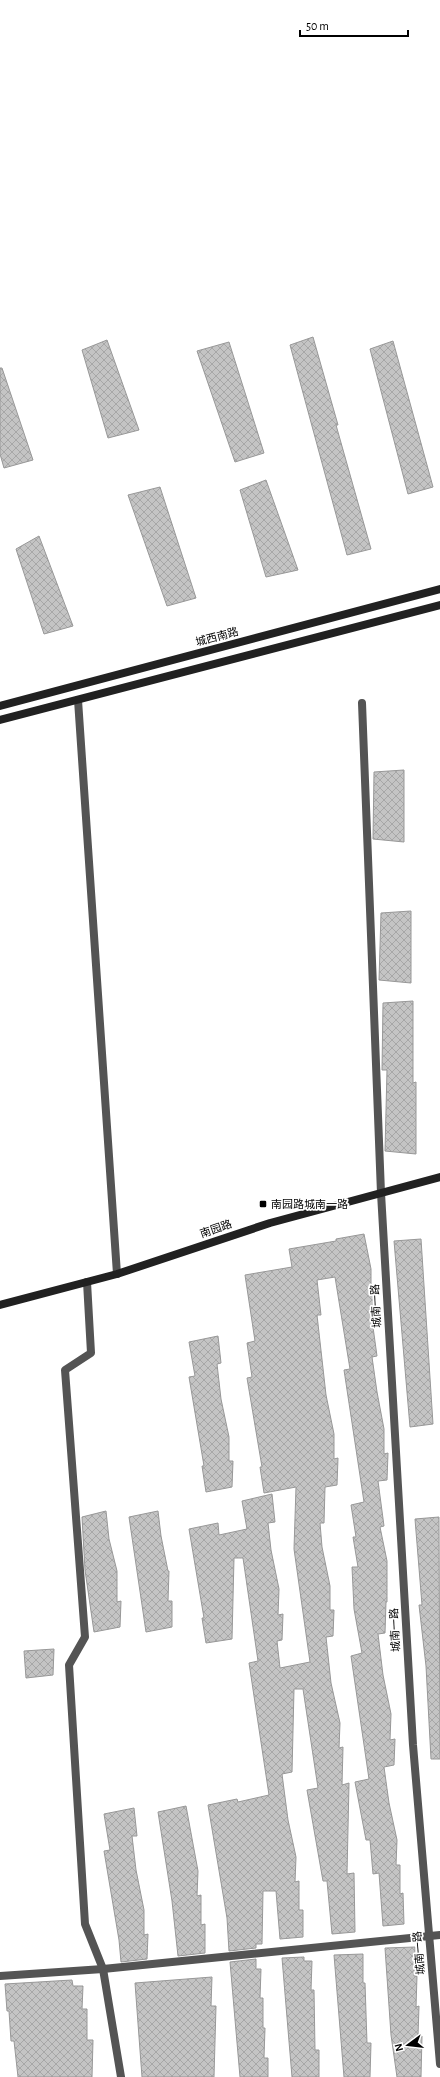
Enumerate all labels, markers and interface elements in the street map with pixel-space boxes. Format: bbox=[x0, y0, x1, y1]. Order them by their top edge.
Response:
scale bar bbox=[300, 12, 408, 38]
text: 50 m bbox=[306, 20, 329, 32]
street label: 城西南路 bbox=[194, 625, 240, 648]
place label: 南园路城南一路 bbox=[271, 1198, 348, 1210]
marker: 南园路城南一路 bbox=[258, 1199, 268, 1209]
street label: 南园路 bbox=[198, 1217, 233, 1240]
street label: 城南一路 bbox=[368, 1284, 383, 1328]
street label: 城南一路 bbox=[387, 1608, 402, 1652]
street label: 城南一路 bbox=[411, 1931, 426, 1975]
north arrow bbox=[388, 2025, 428, 2065]
text: N bbox=[393, 2042, 405, 2053]

